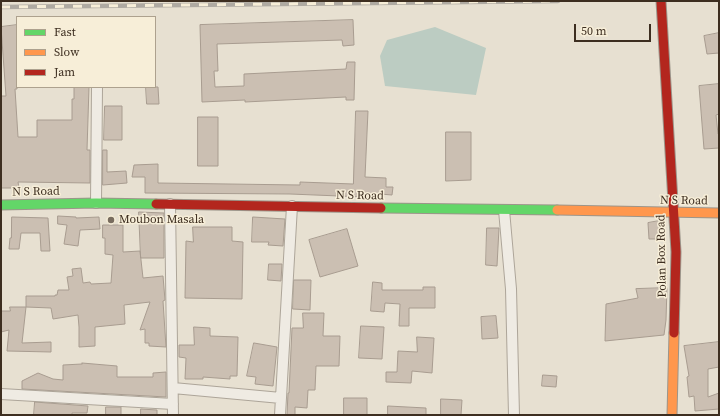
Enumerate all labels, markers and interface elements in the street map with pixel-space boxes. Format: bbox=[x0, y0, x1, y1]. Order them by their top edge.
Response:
legend bbox=[16, 16, 156, 88]
scale bar bbox=[576, 16, 653, 42]
text: 50 m bbox=[581, 23, 607, 39]
text: Fast bbox=[54, 24, 76, 40]
text: Slow bbox=[54, 44, 79, 60]
text: Jam bbox=[54, 64, 75, 80]
street label: N S Road bbox=[12, 184, 60, 200]
street label: N S Road bbox=[336, 188, 384, 204]
street label: N S Road bbox=[660, 193, 708, 209]
place label: Moubon Masala bbox=[119, 213, 204, 227]
street label: Polan Box Road bbox=[654, 214, 670, 298]
marker: Moubon Masala bbox=[106, 215, 116, 225]

